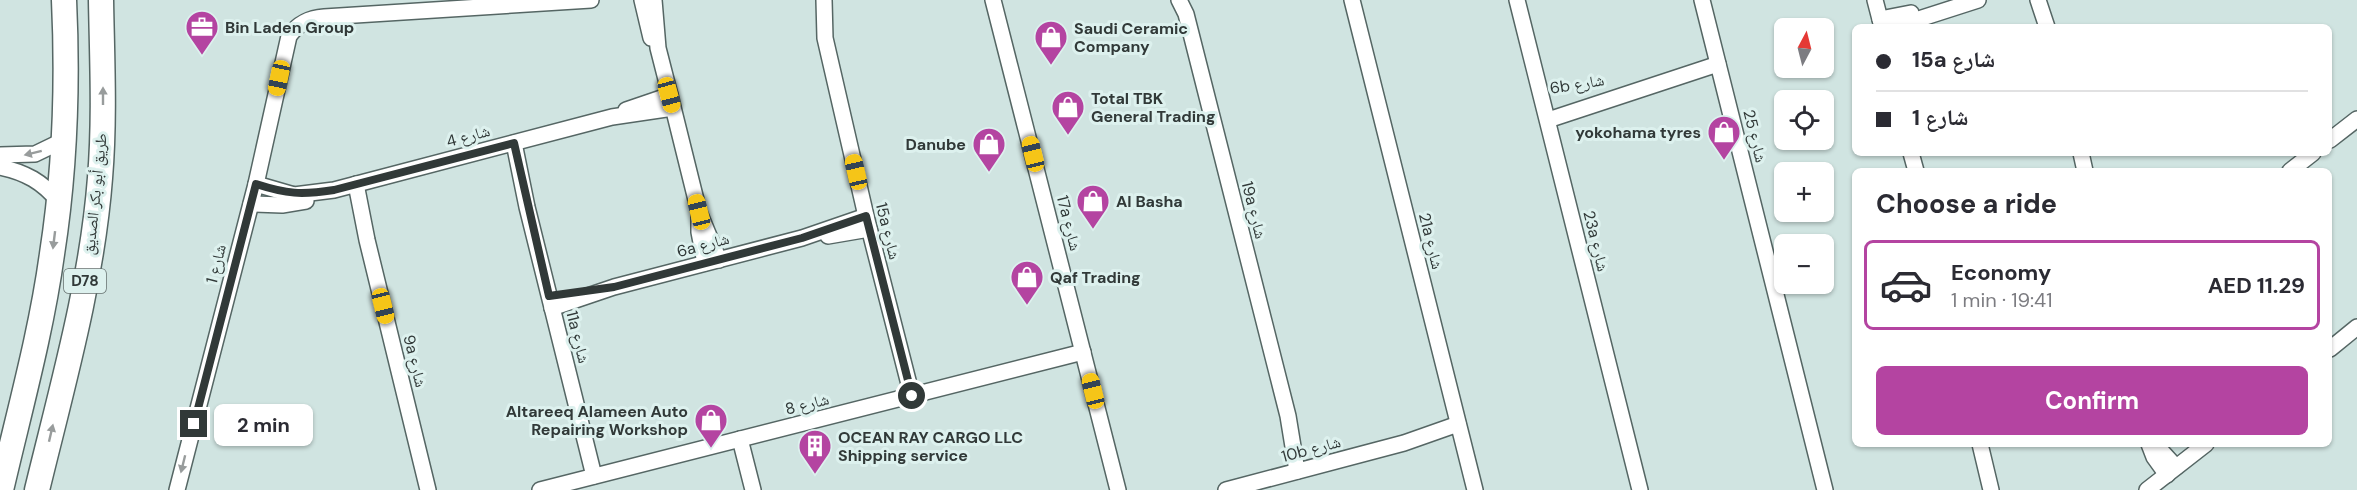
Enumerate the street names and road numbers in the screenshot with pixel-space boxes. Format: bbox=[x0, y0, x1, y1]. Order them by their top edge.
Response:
street label: 6b شارع bbox=[1548, 69, 1606, 99]
street label: شارع 25 bbox=[1738, 107, 1772, 165]
street label: شارع 4 bbox=[444, 120, 492, 152]
street label: طريق أبو بكر الصديق bbox=[78, 132, 112, 256]
street label: 19a شارع bbox=[1237, 179, 1271, 241]
street label: 17a شارع bbox=[1052, 193, 1086, 253]
street label: 15a شارع bbox=[871, 200, 905, 262]
street label: 23a شارع bbox=[1578, 208, 1614, 274]
street label: 21a شارع bbox=[1414, 211, 1448, 271]
street label: 6a شارع bbox=[674, 228, 732, 262]
street label: شارع 1 bbox=[201, 242, 231, 286]
road number: D78 bbox=[64, 269, 106, 293]
street label: 11a شارع bbox=[561, 309, 595, 365]
street label: 9a شارع bbox=[398, 333, 432, 389]
street label: شارع 8 bbox=[783, 388, 831, 420]
street label: 10b شارع bbox=[1279, 431, 1343, 467]

